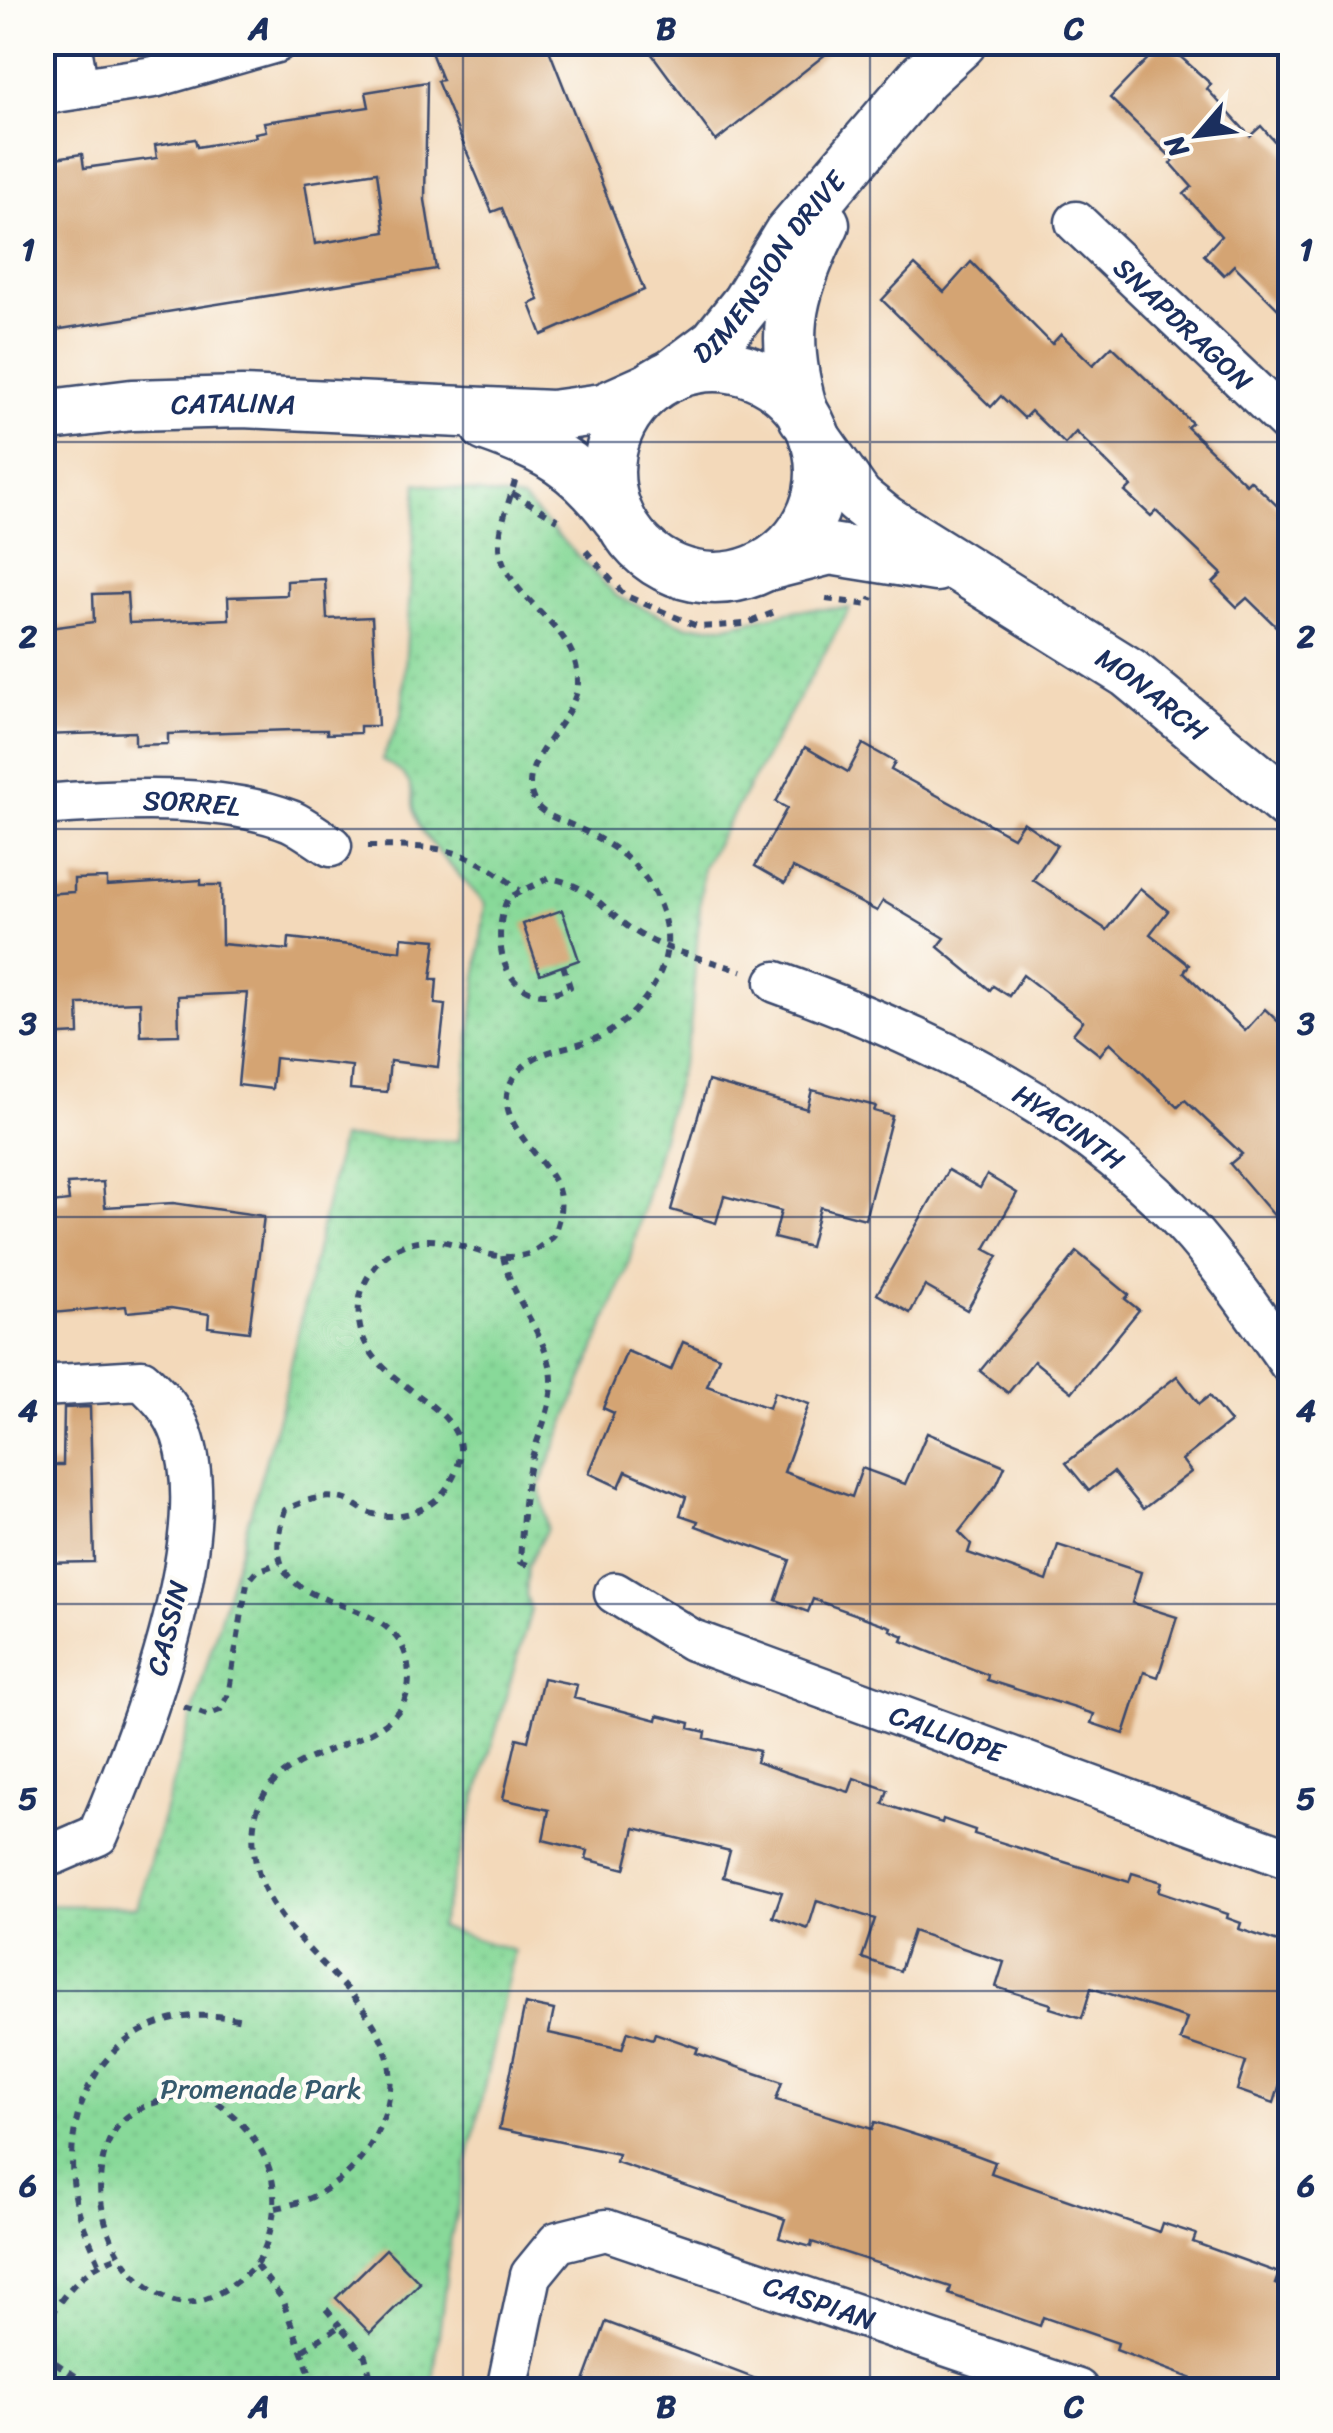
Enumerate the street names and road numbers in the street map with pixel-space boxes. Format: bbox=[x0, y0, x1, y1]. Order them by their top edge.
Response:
street label: DIMENSION DRIVE bbox=[682, 158, 859, 377]
street label: SNAPDRAGON bbox=[1101, 245, 1265, 404]
street label: CATALINA bbox=[170, 378, 297, 429]
street label: MONARCH bbox=[1086, 634, 1220, 755]
street label: SORREL bbox=[143, 776, 244, 832]
street label: HYACINTH bbox=[1003, 1070, 1136, 1184]
street label: CASSIN bbox=[132, 1575, 203, 1681]
street label: CALLIOPE bbox=[882, 1690, 1013, 1778]
street label: CASPIAN bbox=[757, 2261, 883, 2345]

